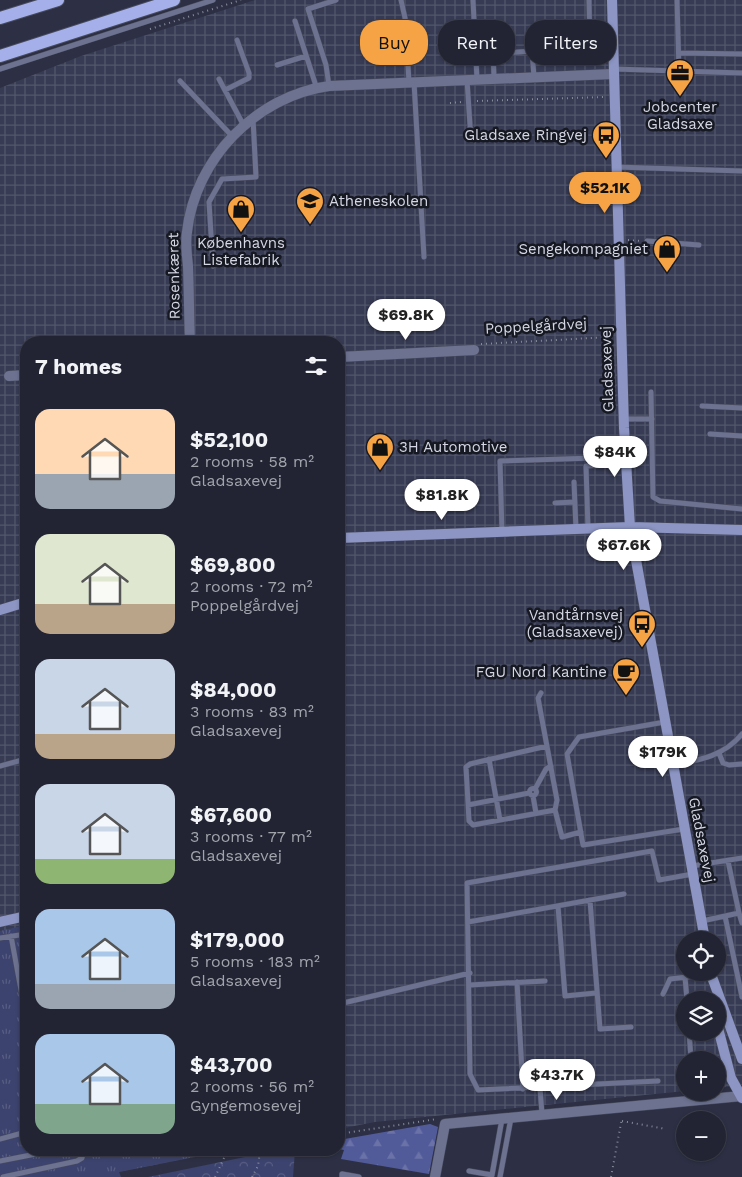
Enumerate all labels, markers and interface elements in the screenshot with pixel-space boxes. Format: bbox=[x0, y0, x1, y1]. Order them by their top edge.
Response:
chip: Buy bbox=[360, 20, 428, 65]
chip: Rent bbox=[438, 20, 515, 65]
chip: Filters bbox=[525, 20, 616, 65]
office icon: Jobcenter Gladsaxe bbox=[665, 58, 695, 97]
place label: Jobcenter Gladsaxe bbox=[643, 98, 717, 133]
bus stop icon: Gladsaxe Ringvej bbox=[591, 120, 621, 159]
place label: Gladsaxe Ringvej bbox=[464, 126, 587, 144]
pin: $52.1K bbox=[564, 172, 646, 214]
text: $52.1K bbox=[580, 178, 630, 197]
school or university icon: Atheneskolen bbox=[295, 186, 325, 225]
place label: Atheneskolen bbox=[329, 192, 428, 210]
shop icon: Københavns Listefabrik bbox=[226, 194, 256, 233]
street label: Rosenkæret bbox=[164, 232, 184, 320]
place label: Københavns Listefabrik bbox=[197, 234, 285, 269]
shop icon: Sengekompagniet bbox=[652, 234, 682, 273]
place label: Sengekompagniet bbox=[518, 240, 649, 258]
pin: $69.8K bbox=[365, 298, 447, 341]
text: $69.8K bbox=[378, 305, 434, 324]
street label: Poppelgårdvej bbox=[484, 314, 588, 338]
street label: Gladsaxevej bbox=[596, 326, 618, 412]
icon: filters bbox=[302, 352, 330, 380]
text: 7 homes bbox=[35, 354, 122, 379]
text: $52,100 bbox=[190, 427, 268, 452]
icon: home bbox=[75, 429, 135, 489]
shop icon: 3H Automotive bbox=[365, 432, 395, 471]
pin: $84K bbox=[585, 436, 645, 478]
place label: 3H Automotive bbox=[399, 438, 507, 456]
text: $84K bbox=[594, 442, 636, 461]
text: 2 rooms · 58 m² bbox=[190, 452, 314, 471]
text: Gladsaxevej bbox=[190, 471, 282, 490]
pin: $81.8K bbox=[401, 478, 483, 521]
text: $81.8K bbox=[416, 485, 468, 504]
pin: $67.6K bbox=[583, 528, 665, 571]
text: $67.6K bbox=[597, 535, 651, 554]
text: $69,800 bbox=[190, 552, 276, 577]
icon: home bbox=[75, 554, 135, 614]
text: 2 rooms · 72 m² bbox=[190, 577, 313, 596]
text: Poppelgårdvej bbox=[190, 596, 299, 615]
place label: Vandtårnsvej (Gladsaxevej) bbox=[527, 606, 623, 641]
bus stop icon: Vandtårnsvej (Gladsaxevej) bbox=[627, 609, 657, 648]
cafe icon: FGU Nord Kantine bbox=[611, 657, 641, 696]
place label: FGU Nord Kantine bbox=[476, 663, 607, 681]
text: $84,000 bbox=[190, 677, 277, 702]
icon: home bbox=[75, 679, 135, 739]
text: 3 rooms · 83 m² bbox=[190, 702, 314, 721]
text: Gladsaxevej bbox=[190, 721, 282, 740]
pin: $179K bbox=[628, 736, 698, 778]
text: $179K bbox=[639, 742, 687, 761]
street label: Gladsaxevej bbox=[685, 796, 719, 884]
text: $67,600 bbox=[190, 802, 272, 827]
icon: home bbox=[75, 804, 135, 864]
text: 3 rooms · 77 m² bbox=[190, 827, 312, 846]
text: Gladsaxevej bbox=[190, 846, 282, 865]
text: $179,000 bbox=[190, 927, 285, 952]
icon: home bbox=[75, 929, 135, 989]
map controls bbox=[676, 931, 726, 1161]
button: locate bbox=[676, 931, 726, 981]
text: 5 rooms · 183 m² bbox=[190, 952, 320, 971]
text: Gladsaxevej bbox=[190, 971, 282, 990]
button: layers bbox=[676, 991, 726, 1041]
button: + bbox=[676, 1051, 726, 1101]
text: $43,700 bbox=[190, 1052, 272, 1077]
icon: home bbox=[75, 1054, 135, 1114]
pin: $43.7K bbox=[516, 1058, 598, 1101]
text: $43.7K bbox=[530, 1065, 584, 1084]
text: 2 rooms · 56 m² bbox=[190, 1077, 314, 1096]
text: Gyngemosevej bbox=[190, 1096, 301, 1115]
button: − bbox=[676, 1111, 726, 1161]

